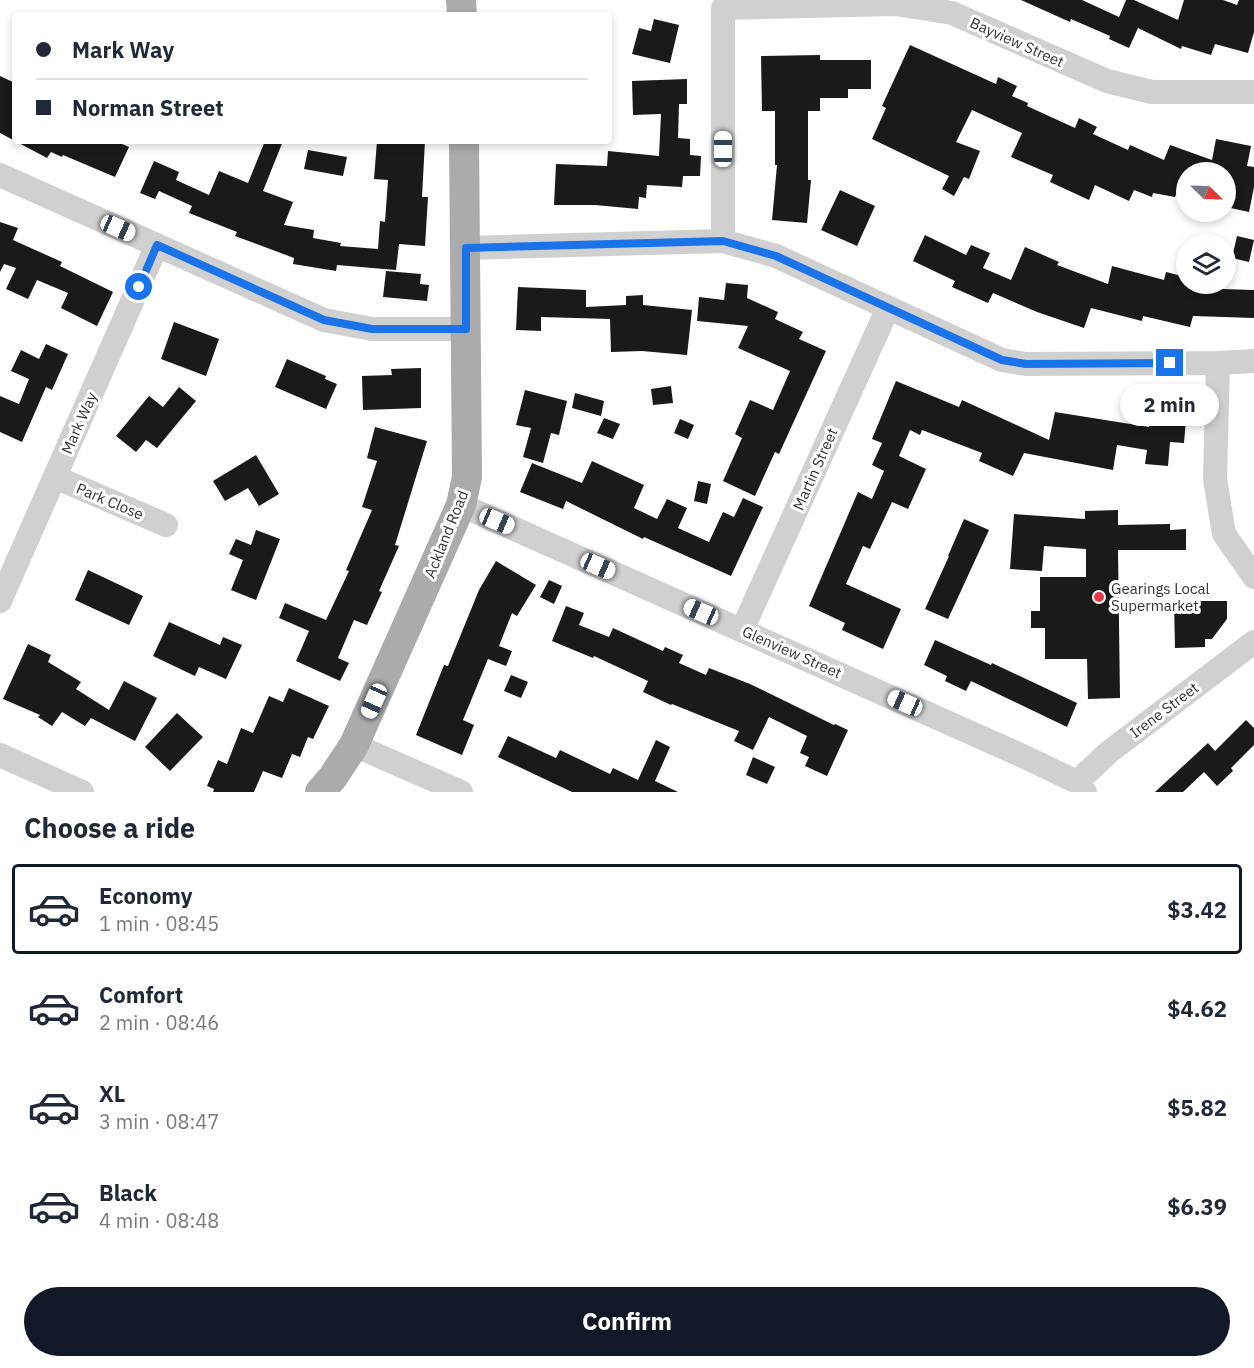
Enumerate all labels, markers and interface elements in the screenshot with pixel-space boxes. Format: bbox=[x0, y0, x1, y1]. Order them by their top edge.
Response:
street label: Bayview Street bbox=[967, 13, 1067, 71]
text: Mark Way bbox=[72, 35, 174, 64]
text: Norman Street bbox=[72, 93, 224, 122]
car bbox=[714, 131, 732, 167]
north arrow bbox=[1176, 162, 1236, 222]
map controls bbox=[1176, 162, 1236, 294]
car bbox=[98, 212, 138, 244]
button: layers bbox=[1176, 234, 1236, 294]
route start bbox=[125, 273, 152, 300]
route end bbox=[1156, 349, 1183, 376]
callout: 2 min bbox=[1120, 384, 1220, 426]
street label: Mark Way bbox=[57, 389, 101, 457]
text: 2 min bbox=[1143, 391, 1196, 418]
street label: Martin Street bbox=[788, 425, 842, 513]
street label: Park Close bbox=[73, 478, 147, 524]
street label: Ackland Road bbox=[420, 488, 472, 580]
car bbox=[477, 506, 517, 536]
car bbox=[578, 550, 618, 582]
place label: Gearings Local Supermarket bbox=[1111, 579, 1210, 615]
marker: Gearings Local Supermarket bbox=[1092, 590, 1106, 604]
car bbox=[681, 596, 721, 628]
street label: Glenview Street bbox=[739, 622, 845, 682]
street label: Irene Street bbox=[1126, 678, 1202, 742]
car bbox=[358, 681, 390, 721]
car bbox=[885, 687, 925, 719]
text: Choose a ride bbox=[24, 810, 195, 845]
text: Economy bbox=[99, 881, 193, 910]
icon: car bbox=[27, 882, 81, 936]
text: $3.42 bbox=[1167, 895, 1227, 924]
text: 1 min · 08:45 bbox=[99, 910, 219, 937]
text: Comfort bbox=[99, 980, 183, 1009]
icon: car bbox=[27, 981, 81, 1035]
text: $4.62 bbox=[1167, 994, 1227, 1023]
text: 2 min · 08:46 bbox=[99, 1009, 219, 1036]
text: XL bbox=[99, 1079, 125, 1108]
icon: car bbox=[27, 1080, 81, 1134]
text: $5.82 bbox=[1167, 1093, 1227, 1122]
text: 3 min · 08:47 bbox=[99, 1108, 219, 1135]
text: Black bbox=[99, 1178, 157, 1207]
icon: car bbox=[27, 1179, 81, 1233]
text: $6.39 bbox=[1167, 1192, 1227, 1221]
text: 4 min · 08:48 bbox=[99, 1207, 219, 1234]
button: Confirm bbox=[24, 1287, 1230, 1356]

